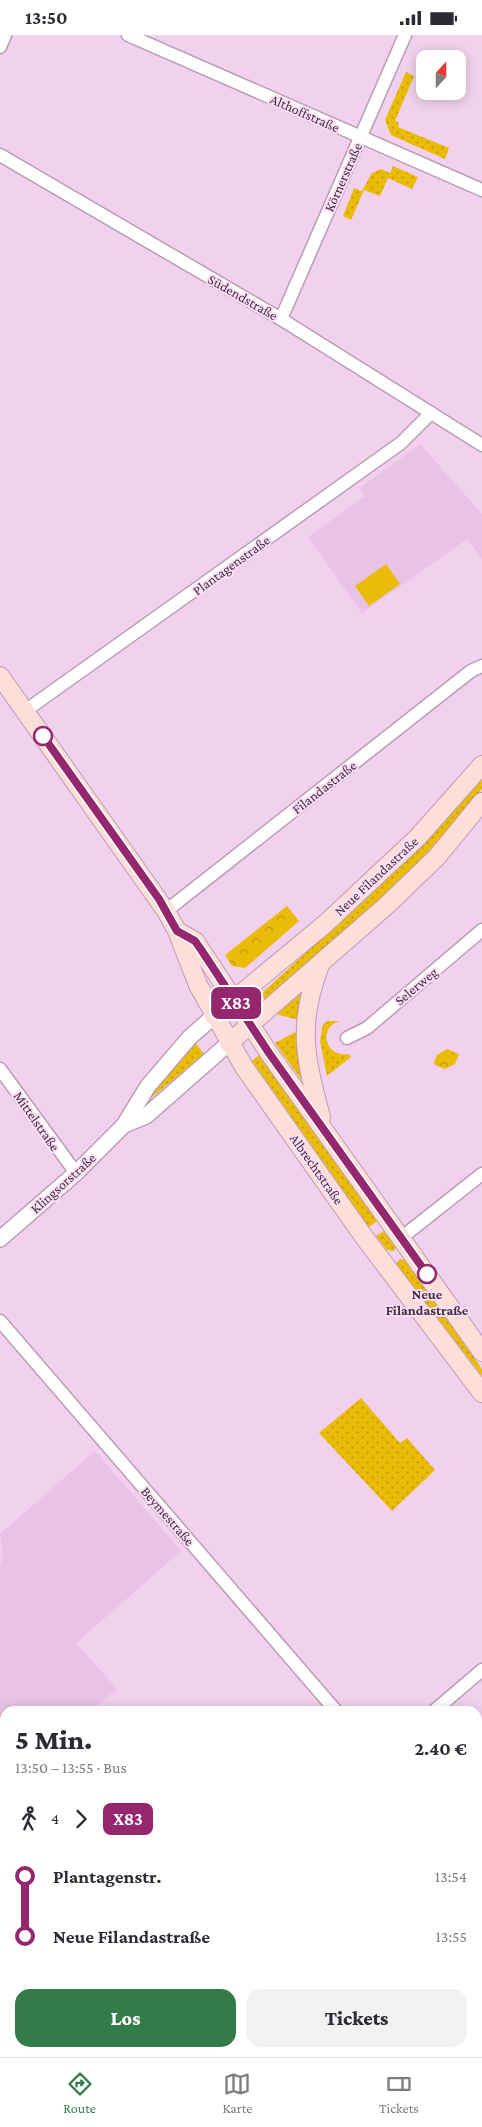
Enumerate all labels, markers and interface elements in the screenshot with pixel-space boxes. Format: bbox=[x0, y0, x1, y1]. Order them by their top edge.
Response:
text: 13:50 bbox=[25, 7, 68, 28]
north arrow bbox=[416, 50, 466, 100]
map controls bbox=[416, 50, 466, 100]
street label: Althoffstraße bbox=[268, 91, 342, 135]
street label: Körnerstraße bbox=[321, 140, 365, 214]
street label: Südendstraße bbox=[205, 271, 281, 323]
street label: Plantagenstraße bbox=[189, 532, 273, 598]
unlabelled marker bbox=[33, 726, 53, 746]
street label: Filandastraße bbox=[289, 757, 359, 817]
street label: Neue Filandastraße bbox=[331, 833, 421, 919]
street label: Selerweg bbox=[391, 963, 441, 1008]
line badge: X83 bbox=[207, 987, 265, 1019]
text: X83 bbox=[221, 993, 251, 1013]
street label: Mittelstraße bbox=[10, 1088, 64, 1154]
street label: Albrechtstraße bbox=[287, 1131, 347, 1207]
street label: Klingsorstraße bbox=[27, 1150, 99, 1216]
marker: Neue Filandastraße bbox=[417, 1264, 437, 1284]
place label: Neue Filandastraße bbox=[386, 1286, 469, 1318]
street label: Beymestraße bbox=[138, 1483, 198, 1549]
text: 5 Min. bbox=[15, 1724, 92, 1755]
text: 2.40 € bbox=[414, 1738, 467, 1759]
text: 13:50 – 13:55 · Bus bbox=[15, 1759, 127, 1776]
icon: walk bbox=[15, 1805, 43, 1833]
icon: forward bbox=[67, 1805, 95, 1833]
text: X83 bbox=[113, 1809, 143, 1829]
text: 4 bbox=[51, 1810, 59, 1827]
text: Plantagenstr. bbox=[53, 1866, 162, 1887]
text: 13:54 bbox=[435, 1868, 467, 1885]
text: Neue Filandastraße bbox=[53, 1926, 210, 1947]
text: 13:55 bbox=[436, 1928, 467, 1945]
button: Los bbox=[15, 1989, 236, 2047]
button: Tickets bbox=[246, 1989, 467, 2047]
tab: Route bbox=[63, 2070, 96, 2116]
tab: Karte bbox=[222, 2070, 252, 2116]
tab: Tickets bbox=[379, 2070, 419, 2116]

